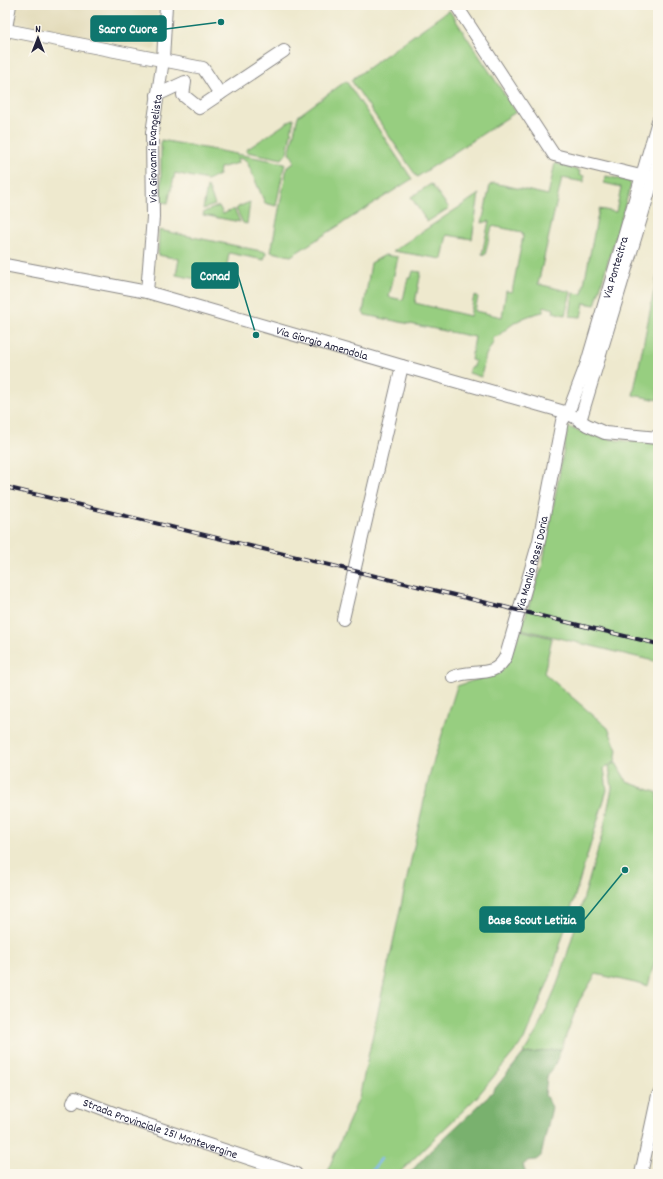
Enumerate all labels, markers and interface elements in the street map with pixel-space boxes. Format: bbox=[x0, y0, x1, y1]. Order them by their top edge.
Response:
callout: Sacro Cuore bbox=[91, 16, 166, 41]
north arrow bbox=[18, 18, 58, 58]
text: Sacro Cuore bbox=[99, 21, 158, 40]
text: N bbox=[35, 22, 41, 38]
street label: Via Giovanni Evangelista bbox=[145, 93, 168, 203]
street label: Via Pontecitra bbox=[599, 234, 634, 301]
callout: Conad bbox=[192, 263, 238, 288]
text: Conad bbox=[200, 268, 230, 287]
street label: Via Giorgio Amendola bbox=[274, 323, 370, 366]
street label: Via Manlio Rossi Doria bbox=[512, 515, 554, 614]
callout: Base Scout Letizia bbox=[480, 907, 584, 932]
text: Base Scout Letizia bbox=[488, 912, 577, 931]
street label: Strada Provinciale 251 Montevergine bbox=[80, 1095, 239, 1164]

